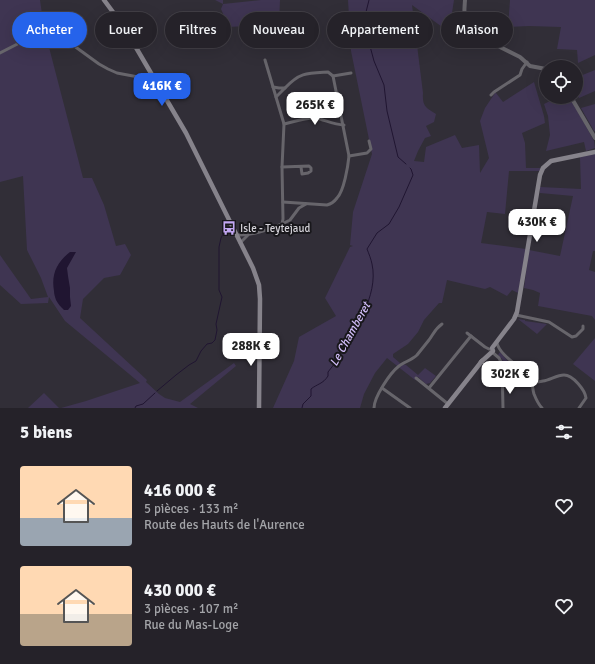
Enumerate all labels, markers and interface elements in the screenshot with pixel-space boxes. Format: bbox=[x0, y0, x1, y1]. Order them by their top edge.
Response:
chip: Acheter bbox=[12, 12, 87, 48]
chip: Louer bbox=[95, 12, 157, 48]
chip: Filtres bbox=[165, 12, 231, 48]
chip: Nouveau bbox=[239, 12, 319, 48]
chip: Appartement bbox=[327, 12, 433, 48]
chip: Maison bbox=[441, 12, 513, 48]
map controls bbox=[539, 60, 583, 104]
button: locate bbox=[539, 60, 583, 104]
pin: 416K € bbox=[129, 73, 195, 107]
text: 416K € bbox=[142, 78, 182, 94]
pin: 265K € bbox=[282, 92, 348, 126]
text: 265K € bbox=[295, 97, 335, 113]
pin: 430K € bbox=[504, 209, 570, 243]
text: 430K € bbox=[517, 214, 557, 230]
bus stop icon: Isle - Teytejaud bbox=[221, 220, 237, 236]
place label: Isle - Teytejaud bbox=[240, 222, 310, 235]
water label: Le Chamberet bbox=[327, 298, 375, 369]
pin: 288K € bbox=[218, 333, 284, 367]
text: 288K € bbox=[231, 338, 271, 354]
pin: 302K € bbox=[477, 361, 543, 395]
text: 302K € bbox=[490, 366, 530, 382]
icon: filters bbox=[553, 421, 575, 443]
text: 5 biens bbox=[20, 422, 72, 443]
text: 416 000 € bbox=[144, 480, 216, 501]
icon: home bbox=[52, 482, 100, 530]
icon: heart bbox=[553, 495, 575, 517]
text: 5 pièces · 133 m² bbox=[144, 501, 238, 517]
text: Route des Hauts de l'Aurence bbox=[144, 517, 305, 533]
text: 430 000 € bbox=[144, 580, 216, 601]
icon: home bbox=[52, 582, 100, 630]
icon: heart bbox=[553, 595, 575, 617]
text: 3 pièces · 107 m² bbox=[144, 601, 238, 617]
text: Rue du Mas-Loge bbox=[144, 617, 239, 633]

